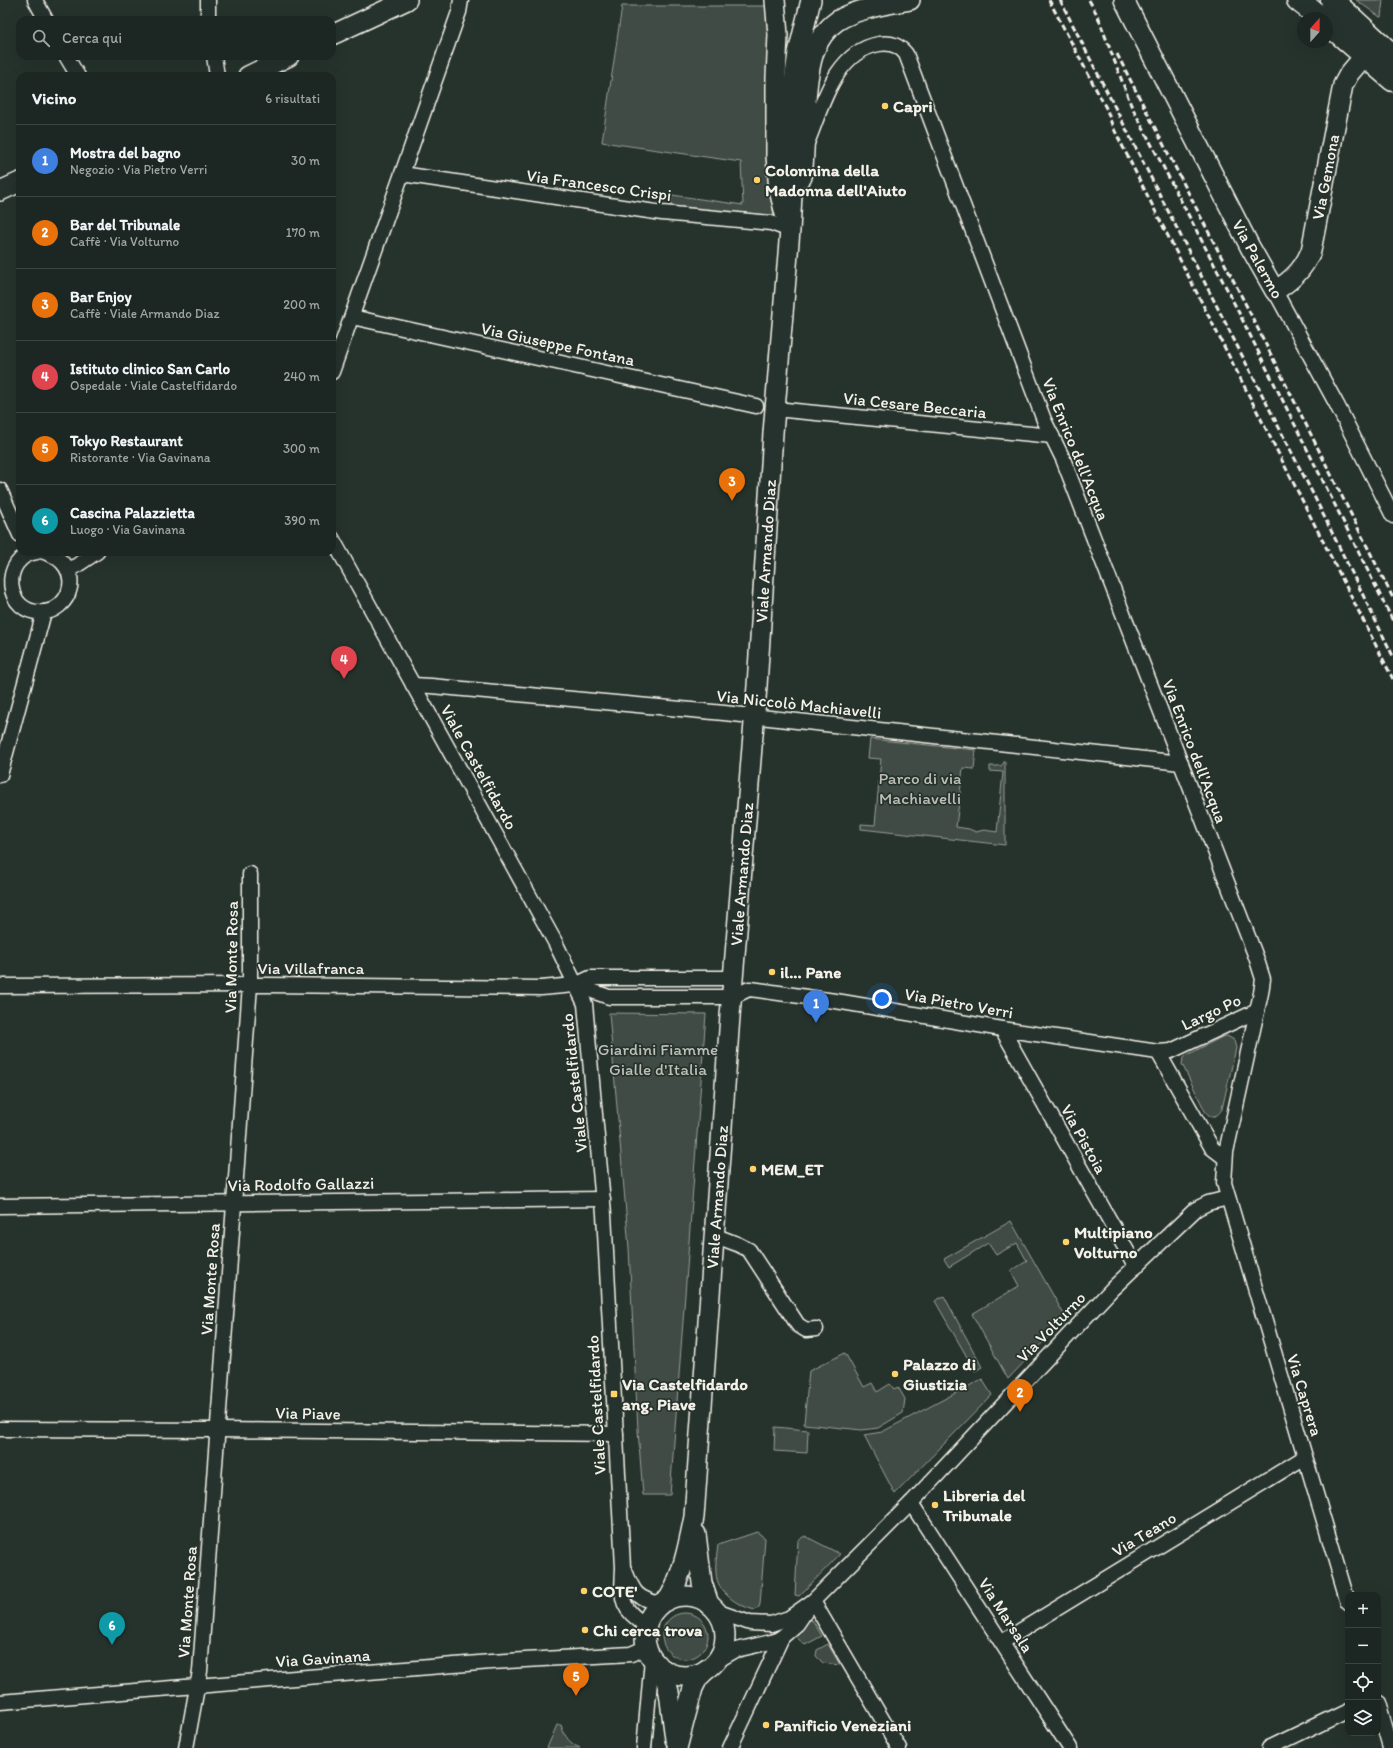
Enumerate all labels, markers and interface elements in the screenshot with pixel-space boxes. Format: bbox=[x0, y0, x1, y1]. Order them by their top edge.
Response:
north arrow bbox=[1297, 12, 1333, 48]
search box bbox=[16, 16, 336, 60]
icon: search bbox=[30, 27, 52, 49]
text: Cerca qui bbox=[62, 29, 122, 47]
text: Vicino bbox=[32, 88, 76, 108]
text: 6 risultati bbox=[265, 91, 320, 106]
place label: Capri bbox=[893, 96, 933, 117]
marker: Capri bbox=[880, 101, 890, 111]
street label: Via Gemona bbox=[1307, 132, 1343, 222]
text: Mostra del bagno bbox=[70, 144, 181, 162]
text: 1 bbox=[42, 153, 48, 168]
text: 30 m bbox=[291, 153, 320, 168]
place label: Colonnina della Madonna dell'Aiuto bbox=[765, 160, 907, 200]
text: Negozio · Via Pietro Verri bbox=[70, 162, 207, 177]
street label: Via Francesco Crispi bbox=[525, 165, 673, 205]
marker: Colonnina della Madonna dell'Aiuto bbox=[752, 175, 762, 185]
text: Bar del Tribunale bbox=[70, 216, 180, 234]
street label: Via Palermo bbox=[1228, 216, 1288, 302]
text: 2 bbox=[42, 225, 48, 240]
text: 170 m bbox=[286, 225, 320, 240]
text: Caffè · Via Volturno bbox=[70, 234, 179, 249]
text: Bar Enjoy bbox=[70, 288, 131, 306]
text: 3 bbox=[41, 297, 49, 312]
text: 200 m bbox=[283, 297, 320, 312]
text: Caffè · Viale Armando Diaz bbox=[70, 306, 220, 321]
street label: Via Giuseppe Fontana bbox=[479, 318, 637, 370]
text: Istituto clinico San Carlo bbox=[70, 360, 230, 378]
text: 4 bbox=[41, 369, 49, 384]
text: 240 m bbox=[283, 369, 320, 384]
street label: Via Enrico dell'Acqua bbox=[1038, 375, 1114, 523]
text: Ospedale · Viale Castelfidardo bbox=[70, 378, 237, 393]
street label: Via Cesare Beccaria bbox=[842, 388, 988, 422]
text: Tokyo Restaurant bbox=[70, 432, 183, 450]
text: 5 bbox=[42, 441, 48, 456]
text: 300 m bbox=[283, 441, 320, 456]
text: Ristorante · Via Gavinana bbox=[70, 450, 211, 465]
pin: 3 bbox=[719, 468, 745, 501]
street label: Viale Armando Diaz bbox=[751, 479, 780, 623]
text: Cascina Palazzietta bbox=[70, 504, 195, 522]
text: 6 bbox=[42, 513, 48, 528]
text: 390 m bbox=[284, 513, 320, 528]
text: Luogo · Via Gavinana bbox=[70, 522, 185, 537]
pin: 4 bbox=[331, 646, 357, 679]
street label: Via Enrico dell'Acqua bbox=[1158, 676, 1232, 826]
street label: Via Niccolò Machiavelli bbox=[716, 685, 882, 723]
street label: Viale Castelfidardo bbox=[436, 701, 522, 833]
park label: Parco di via Machiavelli bbox=[879, 768, 961, 808]
street label: Viale Armando Diaz bbox=[726, 802, 757, 947]
street label: Via Monte Rosa bbox=[220, 900, 242, 1013]
street label: Via Villafranca bbox=[258, 958, 365, 978]
place label: il... Pane bbox=[780, 962, 841, 982]
marker: il... Pane bbox=[767, 967, 777, 977]
street label: Via Pietro Verri bbox=[903, 984, 1015, 1022]
your location bbox=[872, 989, 892, 1009]
street label: Largo Po bbox=[1178, 989, 1244, 1035]
pin: 1 bbox=[803, 990, 829, 1023]
street label: Viale Castelfidardo bbox=[557, 1012, 591, 1154]
park label: Giardini Fiamme Gialle d'Italia bbox=[598, 1039, 718, 1079]
street label: Via Pistoia bbox=[1057, 1101, 1111, 1177]
street label: Viale Armando Diaz bbox=[702, 1125, 732, 1270]
place label: MEM_ET bbox=[761, 1159, 824, 1179]
marker: MEM_ET bbox=[748, 1164, 758, 1174]
street label: Via Rodolfo Gallazzi bbox=[227, 1173, 375, 1195]
street label: Via Monte Rosa bbox=[196, 1222, 224, 1336]
place label: Multipiano Volturno bbox=[1074, 1222, 1153, 1262]
marker: Multipiano Volturno bbox=[1061, 1237, 1071, 1247]
street label: Via Volturno bbox=[1012, 1287, 1090, 1367]
street label: Viale Castelfidardo bbox=[582, 1335, 610, 1475]
street label: Via Caprera bbox=[1283, 1351, 1327, 1439]
place label: Palazzo di Giustizia bbox=[903, 1354, 976, 1394]
marker: Palazzo di Giustizia bbox=[890, 1369, 900, 1379]
place label: Via Castelfidardo ang. Piave bbox=[622, 1374, 748, 1415]
pin: 2 bbox=[1007, 1379, 1033, 1412]
marker: Via Castelfidardo ang. Piave bbox=[609, 1389, 619, 1399]
street label: Via Piave bbox=[275, 1402, 341, 1424]
place label: Libreria del Tribunale bbox=[942, 1485, 1025, 1525]
marker: Libreria del Tribunale bbox=[930, 1500, 940, 1510]
street label: Via Teano bbox=[1108, 1507, 1180, 1561]
street label: Via Monte Rosa bbox=[173, 1545, 201, 1659]
street label: Via Marsala bbox=[974, 1574, 1038, 1656]
place label: COTE' bbox=[592, 1581, 638, 1601]
marker: COTE' bbox=[579, 1586, 589, 1596]
map controls bbox=[1345, 1592, 1381, 1736]
button: + bbox=[1345, 1592, 1381, 1628]
pin: 6 bbox=[99, 1612, 125, 1645]
place label: Chi cerca trova bbox=[593, 1620, 703, 1640]
marker: Chi cerca trova bbox=[580, 1625, 590, 1635]
button: − bbox=[1345, 1628, 1381, 1664]
street label: Via Gavinana bbox=[275, 1645, 371, 1671]
pin: 5 bbox=[563, 1663, 589, 1696]
button: locate bbox=[1345, 1664, 1381, 1700]
button: layers bbox=[1345, 1700, 1381, 1736]
place label: Panificio Veneziani bbox=[774, 1715, 911, 1735]
marker: Panificio Veneziani bbox=[761, 1720, 771, 1730]

